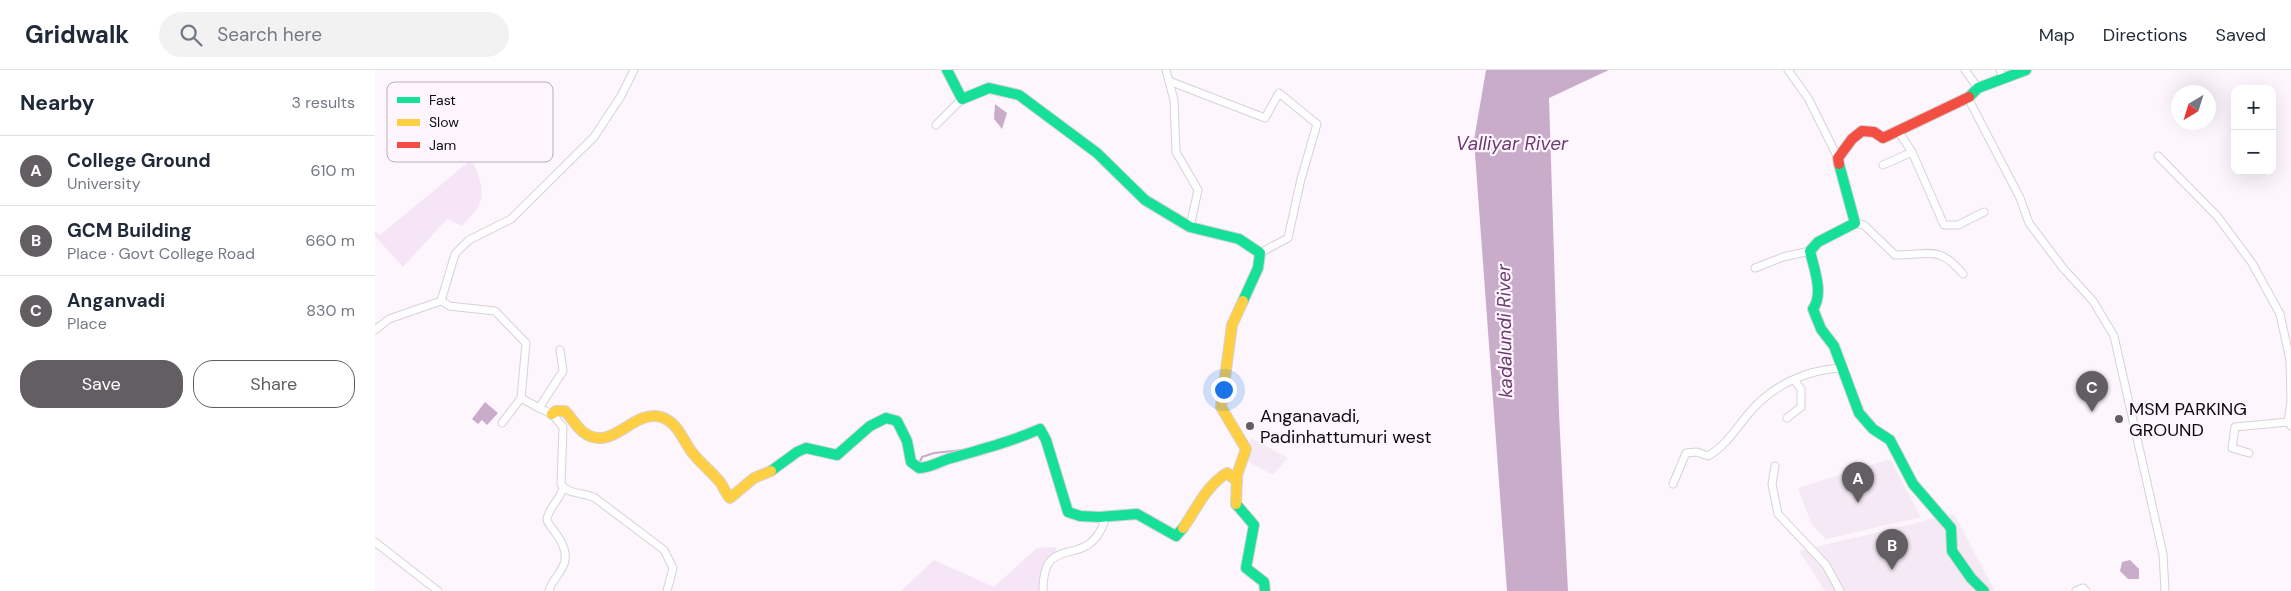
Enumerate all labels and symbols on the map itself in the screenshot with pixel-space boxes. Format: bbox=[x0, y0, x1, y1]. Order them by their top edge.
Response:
legend bbox=[387, 82, 553, 162]
north arrow bbox=[2171, 85, 2216, 130]
text: Fast bbox=[429, 91, 456, 109]
text: Slow bbox=[429, 113, 459, 131]
water label: Valliyar River bbox=[1456, 131, 1569, 156]
text: Jam bbox=[429, 136, 456, 154]
water label: kadalundi River bbox=[1491, 263, 1518, 398]
pin: C bbox=[2076, 371, 2108, 412]
your location bbox=[1211, 377, 1237, 403]
place label: MSM PARKING GROUND bbox=[2129, 397, 2247, 442]
place label: Anganavadi, Padinhattumuri west bbox=[1260, 404, 1432, 449]
marker: MSM PARKING GROUND bbox=[2113, 413, 2125, 425]
marker: Anganavadi, Padinhattumuri west bbox=[1244, 420, 1256, 432]
pin: A bbox=[1842, 462, 1874, 503]
pin: B bbox=[1876, 529, 1908, 570]

